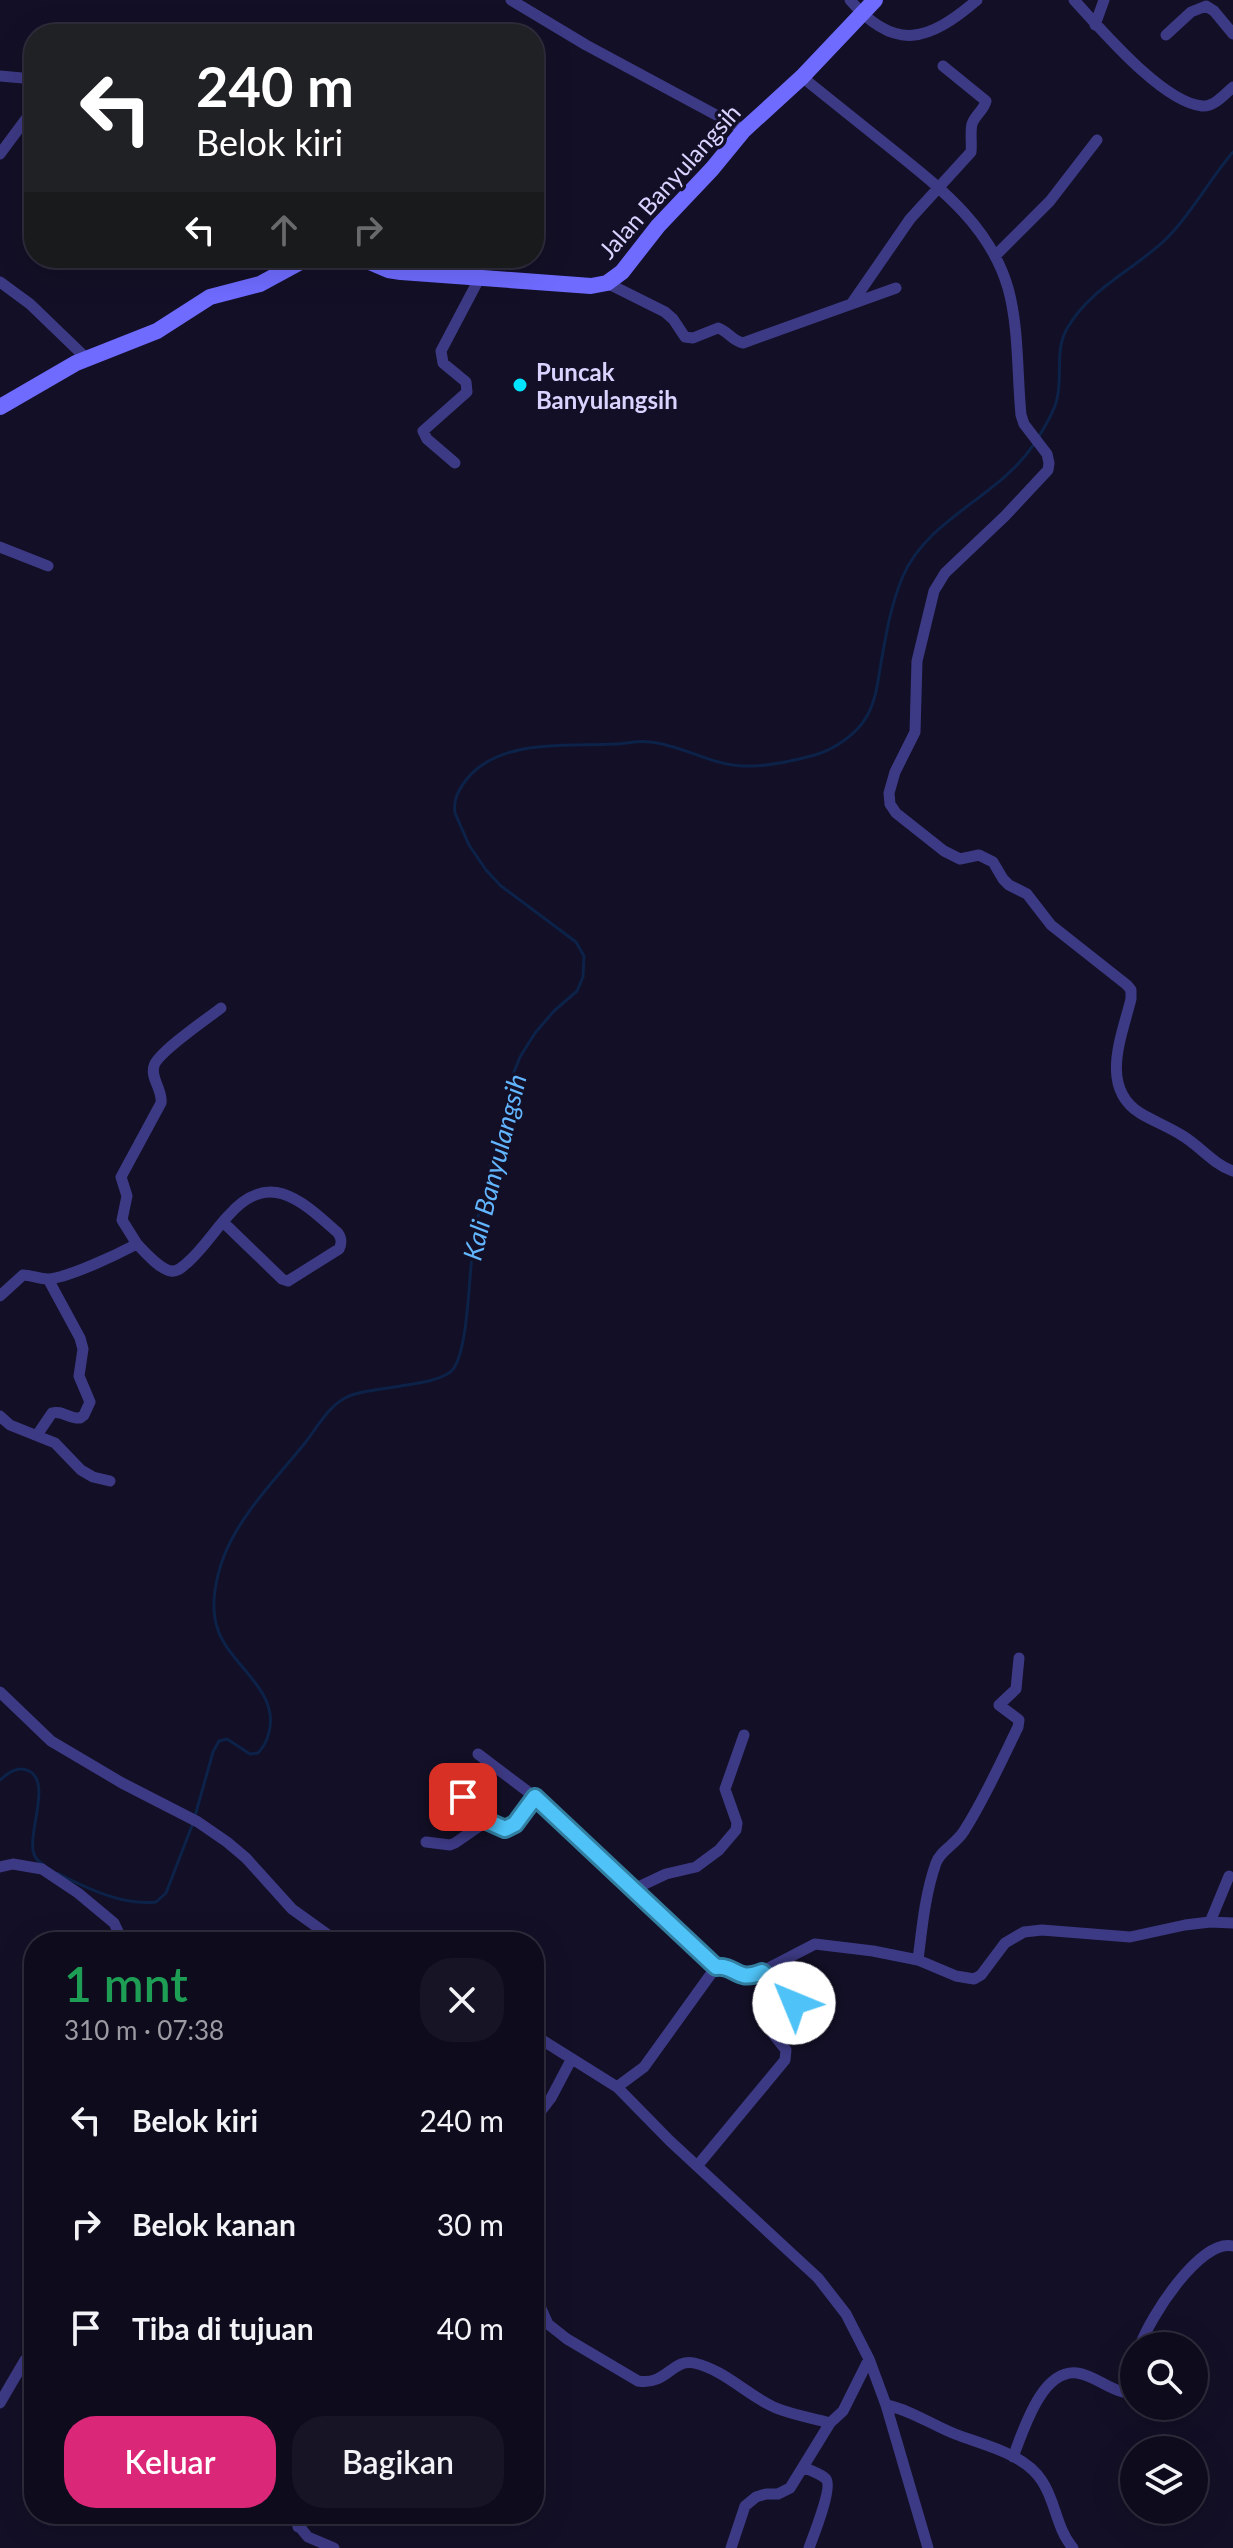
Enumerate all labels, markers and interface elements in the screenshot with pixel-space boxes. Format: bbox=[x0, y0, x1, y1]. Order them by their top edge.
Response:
text: 240 m bbox=[196, 52, 354, 119]
icon: left bbox=[64, 56, 168, 160]
street label: Jalan Banyulangsih bbox=[592, 98, 746, 264]
text: Belok kiri bbox=[196, 120, 343, 164]
icon: left bbox=[178, 208, 222, 252]
icon: ahead bbox=[262, 208, 306, 252]
icon: right bbox=[346, 208, 390, 252]
place label: Puncak Banyulangsih bbox=[536, 357, 678, 414]
marker: Puncak Banyulangsih bbox=[511, 376, 529, 394]
water label: Kali Banyulangsih bbox=[455, 1071, 533, 1263]
pin bbox=[429, 1763, 497, 1831]
icon: arrive bbox=[441, 1775, 485, 1819]
text: 1 mnt bbox=[64, 1955, 188, 2012]
button: close bbox=[420, 1958, 504, 2042]
position arrow bbox=[752, 1961, 836, 2045]
text: 310 m · 07:38 bbox=[64, 2014, 224, 2046]
icon: left bbox=[64, 2098, 108, 2142]
text: Belok kiri bbox=[132, 2102, 258, 2138]
text: 240 m bbox=[419, 2102, 504, 2138]
icon: right bbox=[64, 2202, 108, 2246]
text: Belok kanan bbox=[132, 2206, 296, 2242]
text: 30 m bbox=[437, 2206, 504, 2242]
icon: arrive bbox=[64, 2306, 108, 2350]
text: Tiba di tujuan bbox=[132, 2310, 314, 2346]
text: 40 m bbox=[437, 2310, 504, 2346]
map controls bbox=[1120, 2332, 1208, 2524]
button: search bbox=[1120, 2332, 1208, 2420]
button: Keluar bbox=[64, 2416, 276, 2508]
button: Bagikan bbox=[292, 2416, 504, 2508]
button: layers bbox=[1120, 2436, 1208, 2524]

